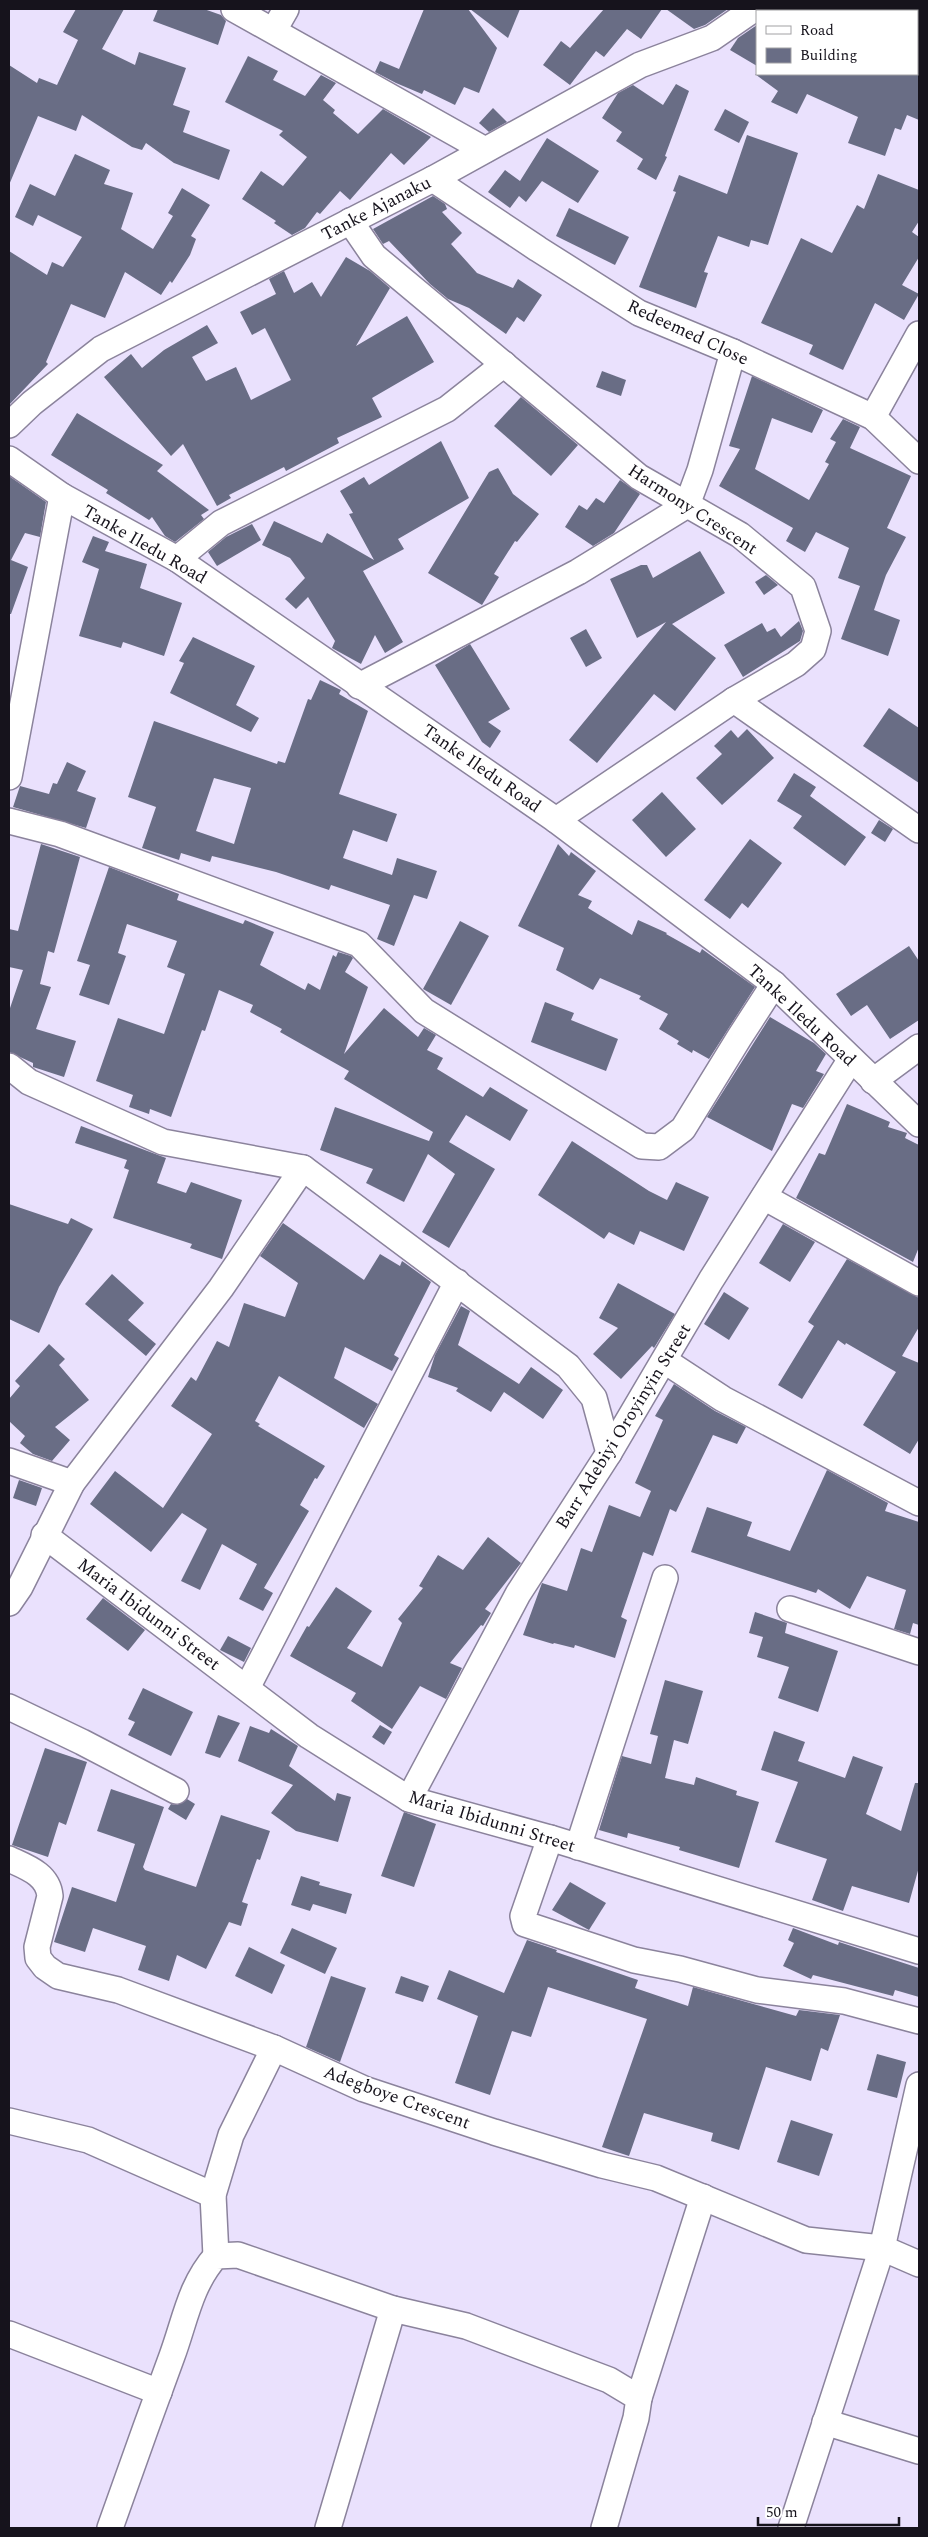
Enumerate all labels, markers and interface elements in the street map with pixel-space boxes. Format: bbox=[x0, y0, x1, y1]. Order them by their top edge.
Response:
legend bbox=[756, 10, 918, 75]
text: Road bbox=[800, 19, 834, 42]
text: Building bbox=[800, 44, 857, 67]
street label: Tanke Ajanaku bbox=[317, 169, 436, 248]
street label: Redeemed Close bbox=[623, 292, 753, 372]
street label: Harmony Crescent bbox=[622, 457, 763, 562]
street label: Tanke Iledu Road bbox=[77, 498, 212, 591]
street label: Tanke Iledu Road bbox=[417, 717, 547, 820]
street label: Tanke Iledu Road bbox=[741, 958, 862, 1073]
street label: Barr Adebiyi Oroyinyin Street bbox=[549, 1318, 698, 1534]
street label: Maria Ibidunni Street bbox=[71, 1551, 226, 1677]
street label: Maria Ibidunni Street bbox=[405, 1783, 579, 1860]
street label: Adegboye Crescent bbox=[320, 2058, 474, 2137]
scale bar bbox=[758, 2494, 899, 2526]
text: 50 m bbox=[766, 2501, 798, 2524]

